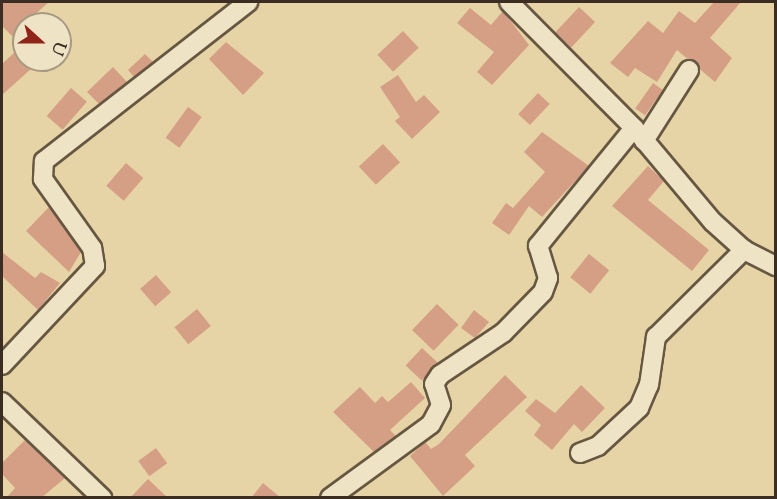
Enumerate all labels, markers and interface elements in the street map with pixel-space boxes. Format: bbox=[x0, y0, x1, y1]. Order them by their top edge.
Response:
north arrow bbox=[12, 12, 72, 72]
text: U bbox=[44, 38, 70, 58]

